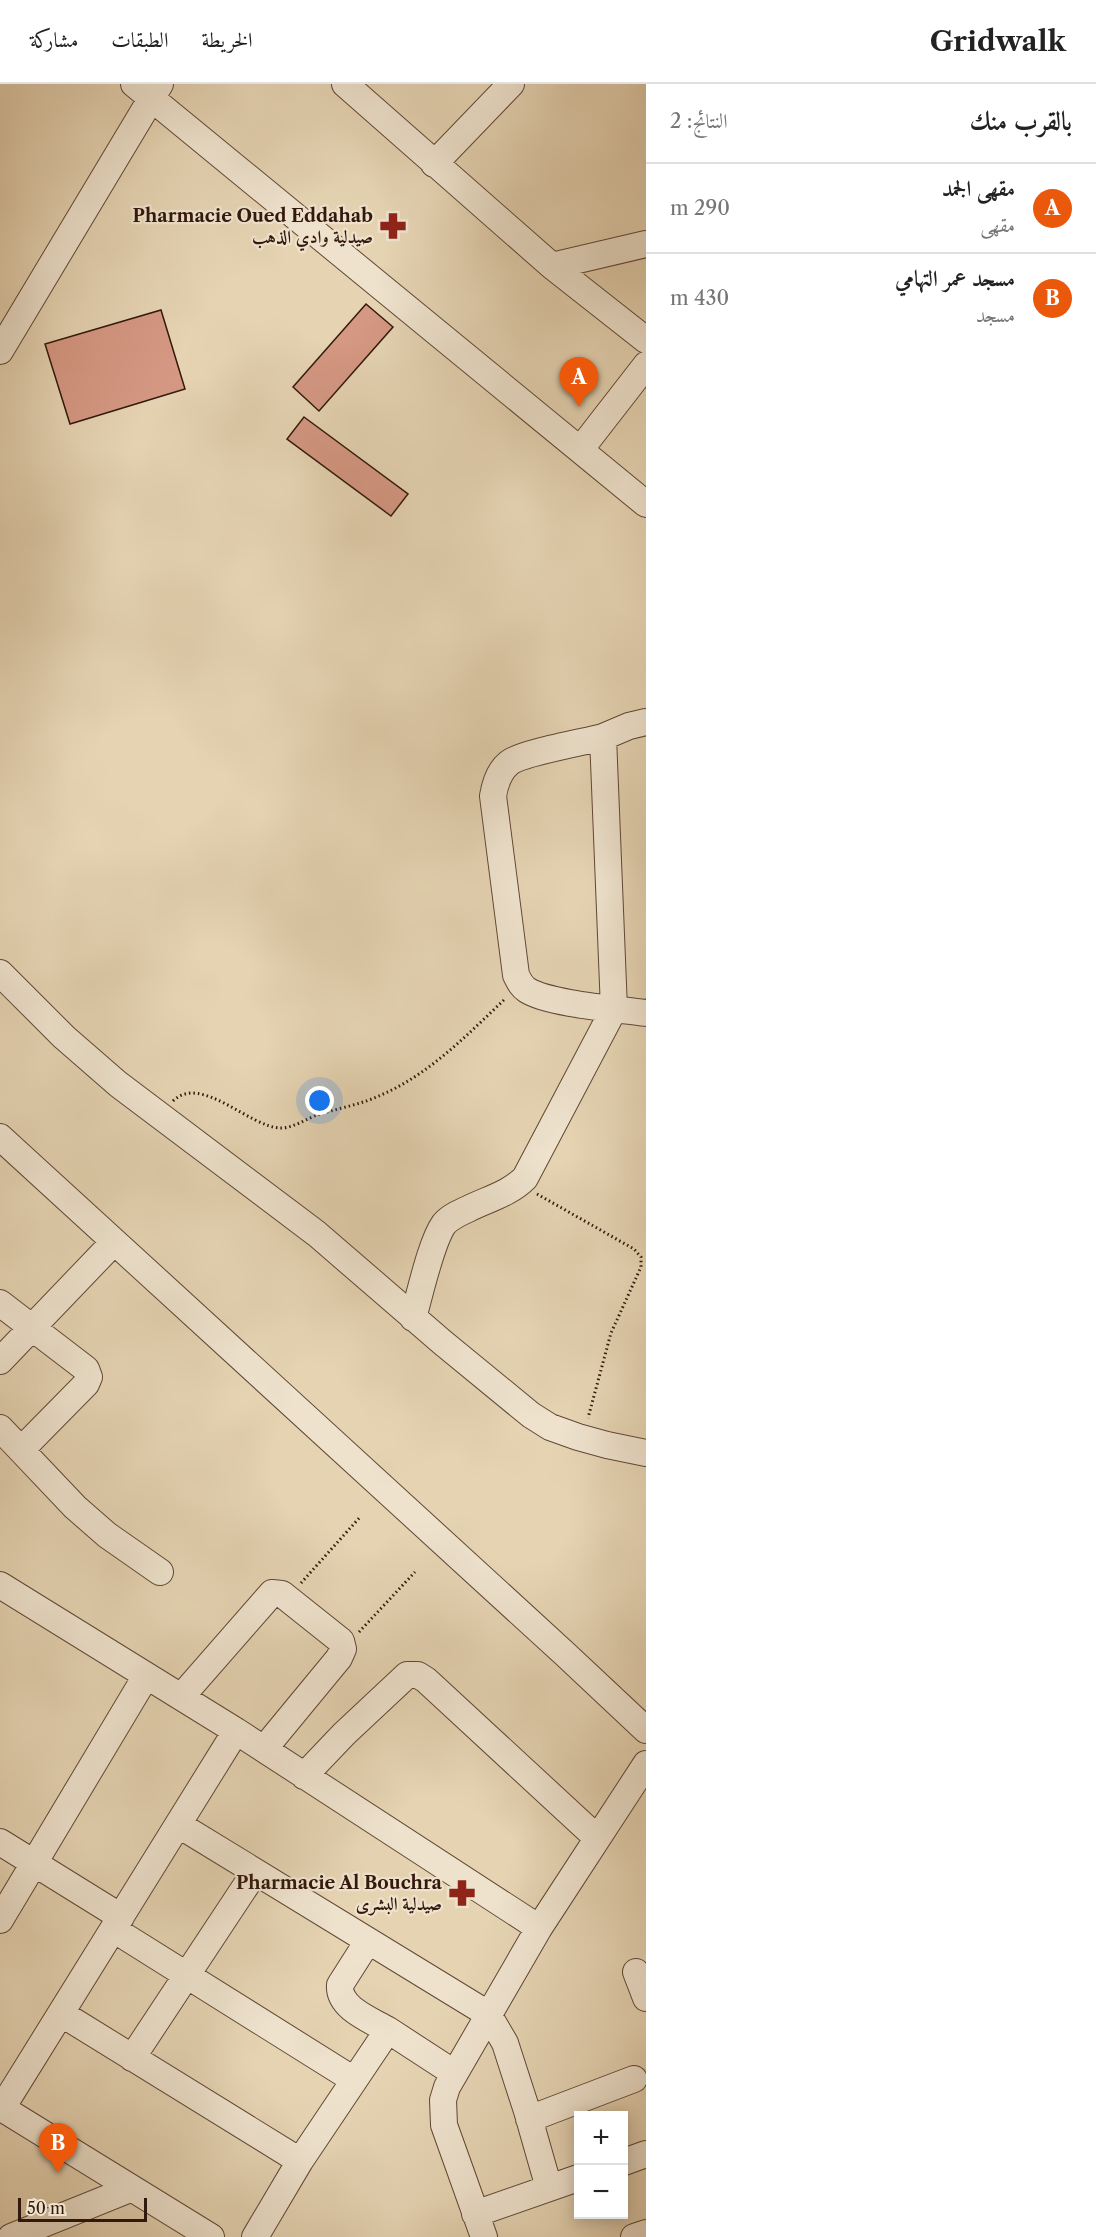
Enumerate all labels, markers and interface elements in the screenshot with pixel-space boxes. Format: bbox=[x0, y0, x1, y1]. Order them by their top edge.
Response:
text: Gridwalk bbox=[930, 24, 1066, 58]
text: مشاركة bbox=[30, 27, 78, 52]
text: الطبقات bbox=[111, 27, 168, 52]
text: الخريطة bbox=[201, 27, 253, 52]
text: بالقرب منك bbox=[969, 105, 1072, 137]
text: النتائج: 2 bbox=[670, 109, 728, 133]
text: مقهى الجمد bbox=[942, 175, 1015, 202]
text: 290 m bbox=[670, 196, 730, 220]
text: A bbox=[1045, 196, 1060, 220]
place label: Pharmacie Oued Eddahab صيدلية وادي الذهب bbox=[133, 205, 373, 252]
pharmacy icon: Pharmacie Oued Eddahab صيدلية وادي الذهب bbox=[378, 211, 408, 241]
text: مقهى bbox=[980, 213, 1015, 237]
text: مسجد عمر التهامي bbox=[895, 265, 1015, 292]
text: 430 m bbox=[670, 286, 729, 310]
text: B bbox=[1045, 286, 1060, 310]
text: مسجد bbox=[976, 303, 1015, 327]
pin: A bbox=[560, 358, 598, 407]
your location bbox=[305, 1086, 334, 1115]
place label: Pharmacie Al Bouchra صيدلية البشرى bbox=[236, 1872, 443, 1916]
pharmacy icon: Pharmacie Al Bouchra صيدلية البشرى bbox=[447, 1878, 477, 1908]
map controls bbox=[574, 2111, 628, 2219]
button: + bbox=[574, 2111, 628, 2165]
pin: B bbox=[38, 2124, 78, 2173]
button: − bbox=[574, 2165, 628, 2219]
scale bar bbox=[18, 2195, 147, 2222]
text: 50 m bbox=[27, 2198, 65, 2218]

